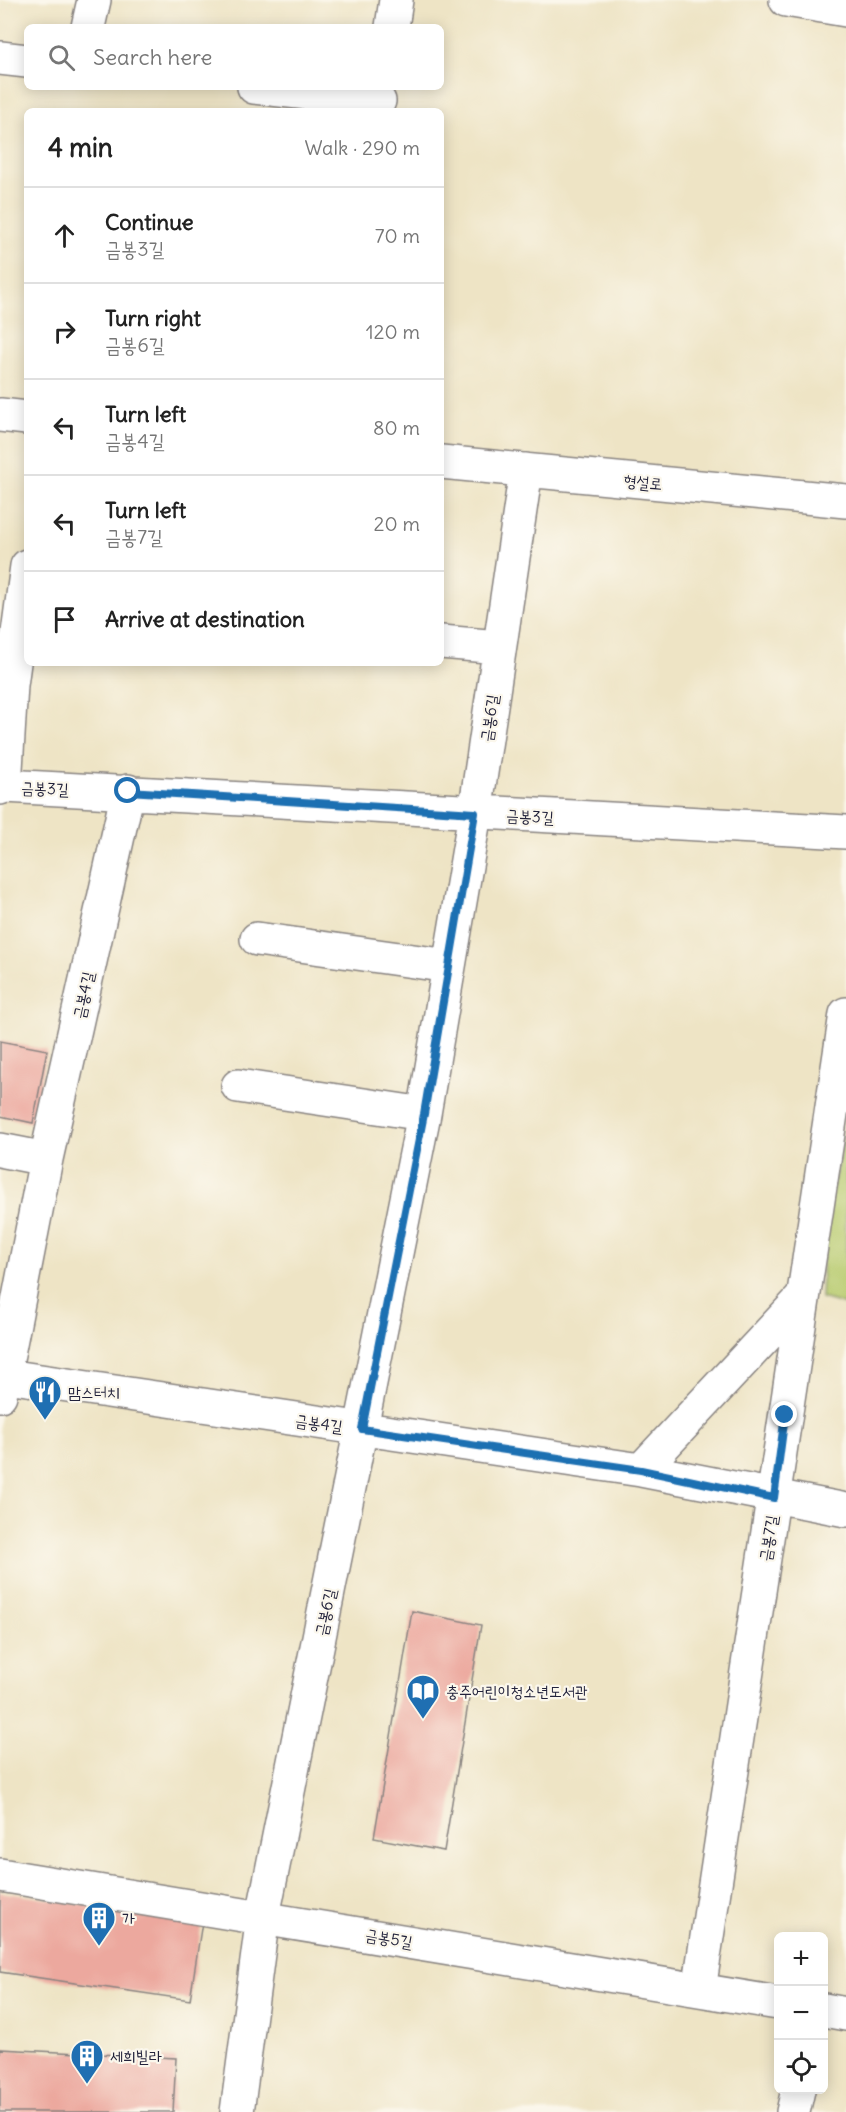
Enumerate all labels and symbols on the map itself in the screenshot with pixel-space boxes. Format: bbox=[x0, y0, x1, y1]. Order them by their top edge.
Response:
street label: 형설로 bbox=[623, 470, 663, 494]
street label: 금봉6길 bbox=[476, 693, 502, 743]
street label: 금봉3길 bbox=[21, 777, 69, 799]
route start bbox=[114, 777, 140, 803]
street label: 금봉3길 bbox=[506, 805, 554, 827]
street label: 금봉4길 bbox=[68, 969, 98, 1020]
restaurant icon: 맘스터치 bbox=[27, 1374, 63, 1421]
place label: 맘스터치 bbox=[68, 1382, 120, 1402]
route end bbox=[771, 1401, 797, 1427]
street label: 금봉4길 bbox=[294, 1410, 344, 1436]
street label: 금봉7길 bbox=[754, 1513, 782, 1563]
street label: 금봉6길 bbox=[310, 1586, 340, 1637]
library icon: 충주어린이청소년도서관 bbox=[405, 1673, 441, 1720]
place label: 충주어린이청소년도서관 bbox=[446, 1681, 588, 1701]
building icon: 가 bbox=[81, 1900, 117, 1947]
place label: 가 bbox=[122, 1908, 135, 1928]
street label: 금봉5길 bbox=[364, 1924, 414, 1952]
building icon: 세희빌라 bbox=[69, 2038, 105, 2085]
place label: 세희빌라 bbox=[110, 2046, 162, 2066]

